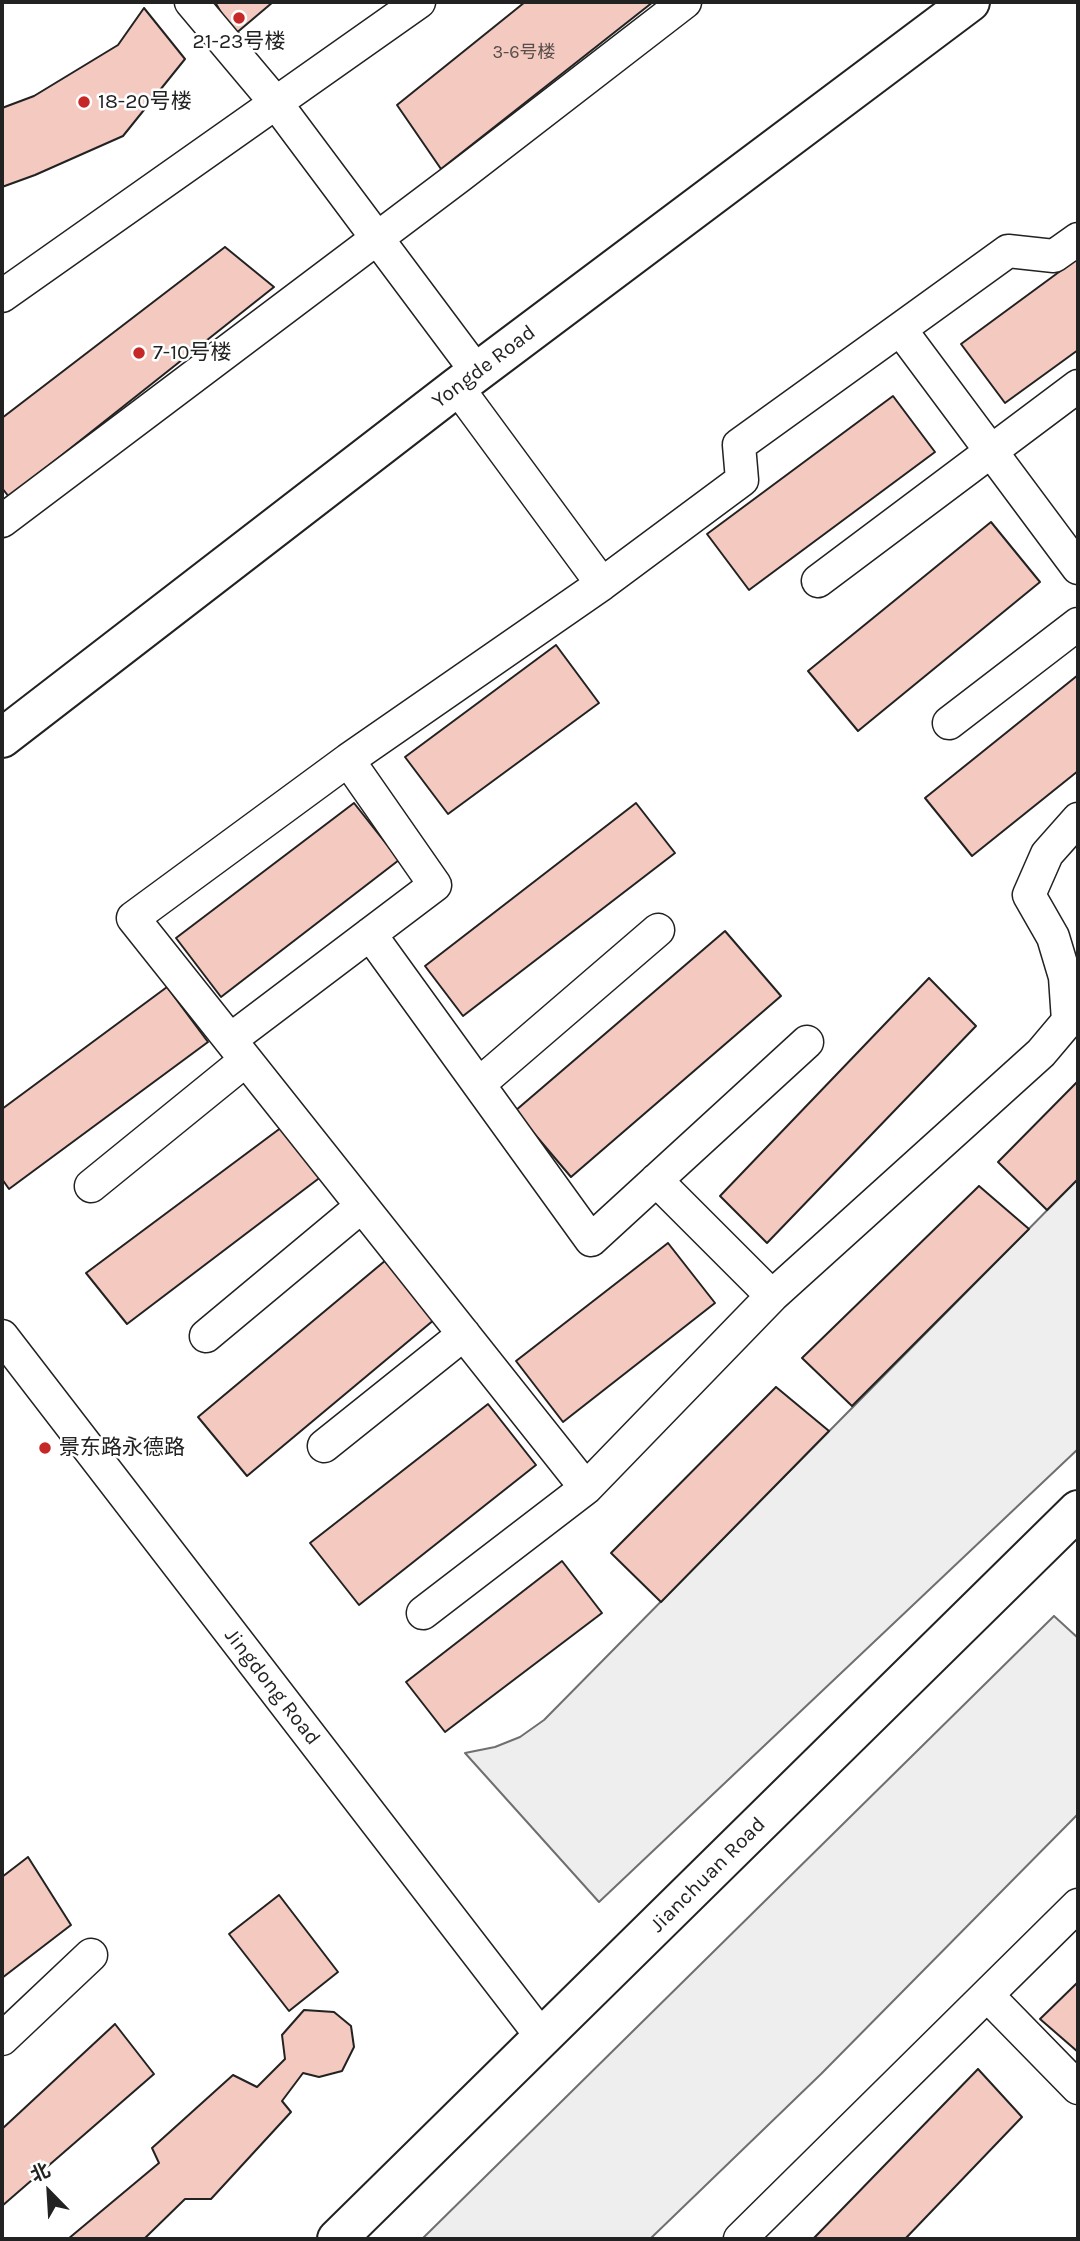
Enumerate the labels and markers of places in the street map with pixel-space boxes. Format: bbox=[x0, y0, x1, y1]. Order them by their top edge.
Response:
marker: 21-23号楼 bbox=[231, 10, 247, 26]
place label: 21-23号楼 bbox=[193, 29, 285, 55]
place label: 18-20号楼 bbox=[98, 89, 192, 115]
marker: 18-20号楼 bbox=[76, 94, 92, 110]
place label: 7-10号楼 bbox=[153, 340, 232, 366]
marker: 7-10号楼 bbox=[131, 345, 147, 361]
place label: 景东路永德路 bbox=[59, 1435, 185, 1461]
marker: 景东路永德路 bbox=[37, 1440, 53, 1456]

